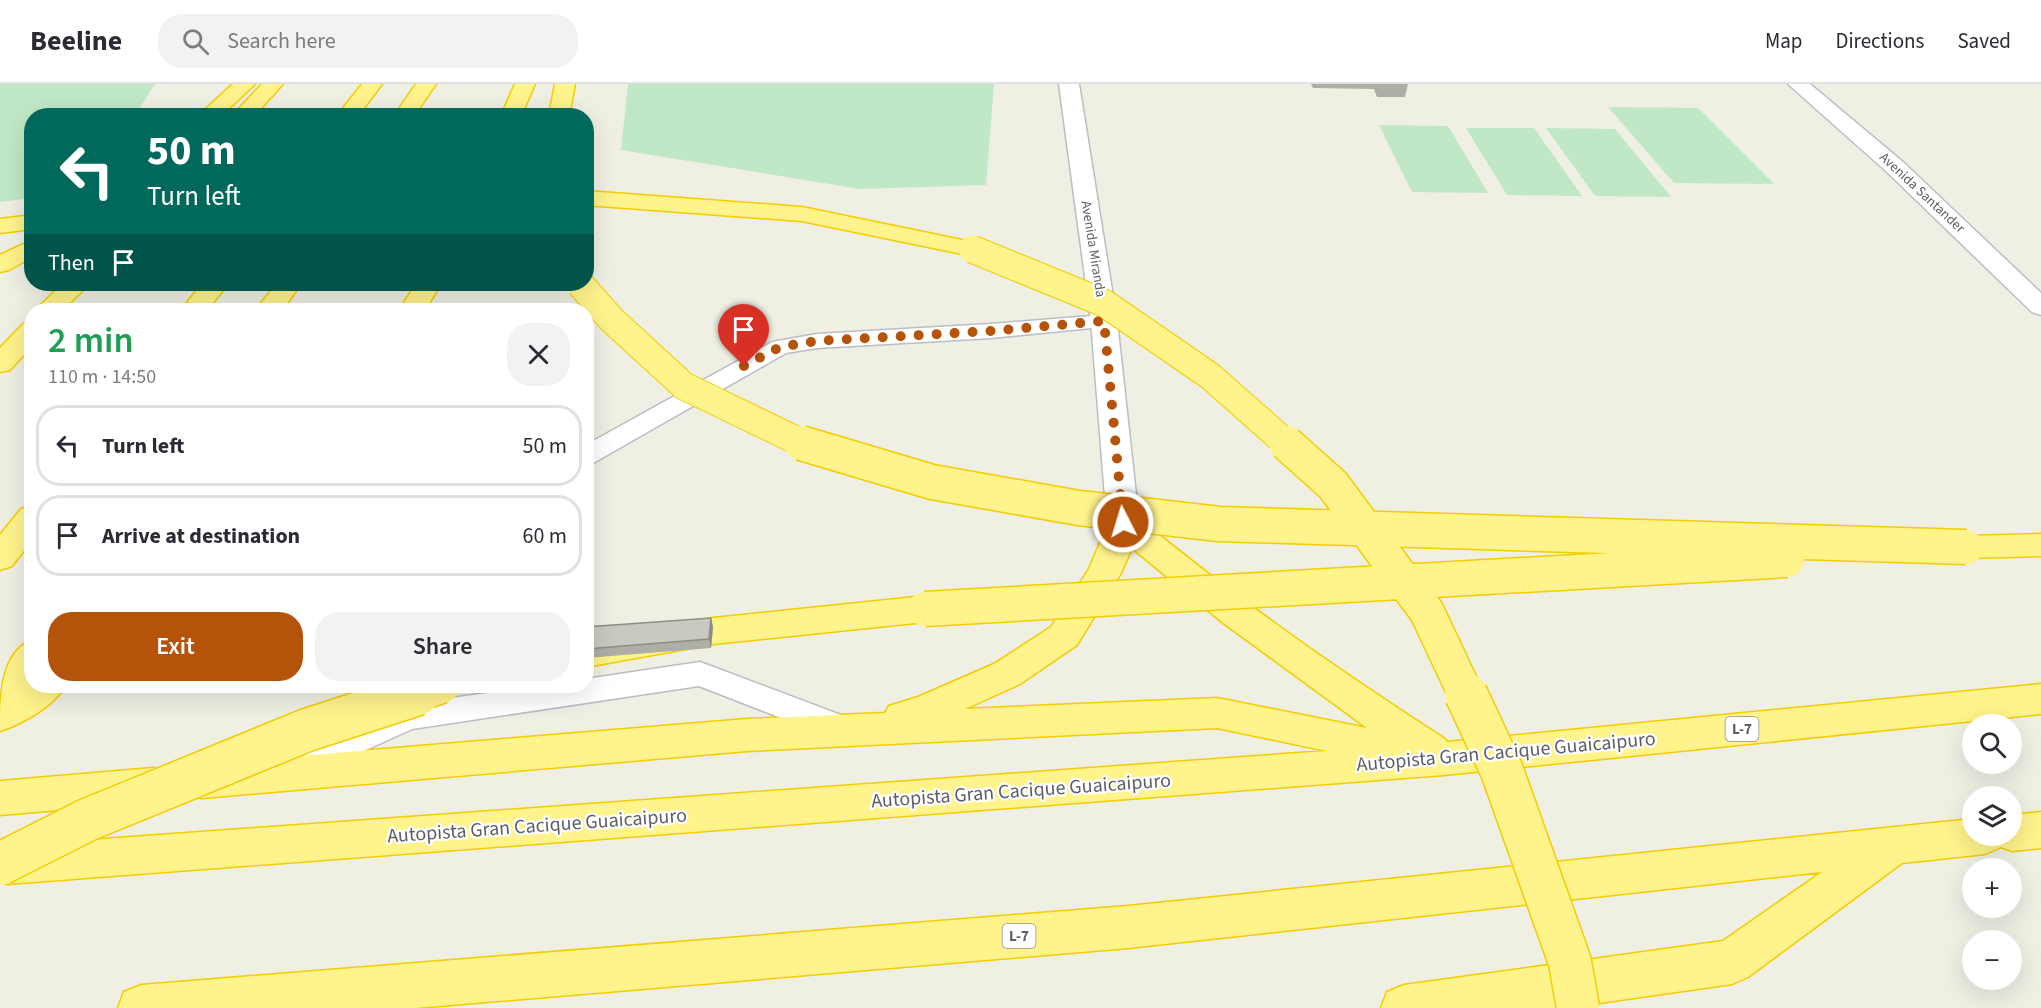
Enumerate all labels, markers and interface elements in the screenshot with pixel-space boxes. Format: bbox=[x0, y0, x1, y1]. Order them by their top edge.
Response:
search box bbox=[158, 14, 578, 68]
text: Beeline bbox=[30, 21, 122, 61]
icon: search bbox=[179, 25, 212, 58]
text: Search here bbox=[227, 25, 336, 57]
text: Map bbox=[1765, 26, 1803, 56]
text: Directions bbox=[1836, 26, 1924, 56]
text: Saved bbox=[1957, 26, 2011, 56]
text: 50 m bbox=[147, 121, 236, 181]
icon: left bbox=[48, 132, 126, 210]
street label: Avenida Santander bbox=[1875, 148, 1969, 238]
text: Turn left bbox=[147, 177, 241, 216]
street label: Avenida Miranda bbox=[1076, 199, 1110, 299]
icon: arrive bbox=[107, 246, 140, 279]
text: Then bbox=[48, 247, 95, 279]
pin bbox=[718, 304, 769, 366]
icon: arrive bbox=[727, 313, 760, 346]
text: 2 min bbox=[48, 315, 134, 366]
button: close bbox=[507, 323, 570, 386]
text: 110 m · 14:50 bbox=[48, 363, 156, 391]
icon: left bbox=[51, 429, 84, 462]
text: Turn left bbox=[102, 430, 184, 462]
text: 50 m bbox=[522, 430, 567, 462]
position arrow bbox=[1091, 490, 1155, 554]
icon: arrive bbox=[51, 519, 84, 552]
text: Arrive at destination bbox=[102, 520, 300, 552]
text: 60 m bbox=[522, 520, 567, 552]
button: Exit bbox=[48, 612, 303, 681]
button: Share bbox=[315, 612, 570, 681]
map controls bbox=[1962, 714, 2022, 990]
button: search bbox=[1962, 714, 2022, 774]
road number: L-7 bbox=[1726, 717, 1758, 741]
street label: Autopista Gran Cacique Guaicaipuro bbox=[1355, 725, 1657, 779]
street label: Autopista Gran Cacique Guaicaipuro bbox=[870, 767, 1172, 815]
button: layers bbox=[1962, 786, 2022, 846]
street label: Autopista Gran Cacique Guaicaipuro bbox=[386, 802, 688, 850]
button: + bbox=[1962, 858, 2022, 918]
road number: L-7 bbox=[1002, 924, 1036, 948]
button: − bbox=[1962, 930, 2022, 990]

